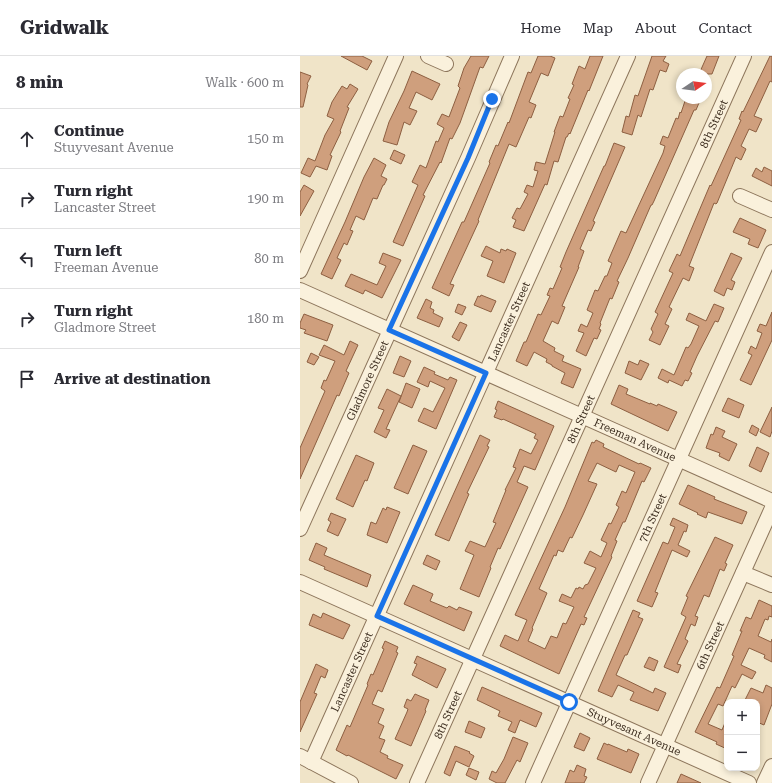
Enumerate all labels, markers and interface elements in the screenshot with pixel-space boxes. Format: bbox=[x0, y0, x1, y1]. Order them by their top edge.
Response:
text: Gridwalk bbox=[20, 16, 109, 39]
text: Home bbox=[520, 20, 561, 36]
text: Map bbox=[583, 20, 613, 36]
text: About bbox=[635, 20, 677, 36]
text: Contact bbox=[699, 20, 752, 36]
north arrow bbox=[676, 68, 712, 104]
text: 8 min bbox=[16, 72, 63, 92]
text: Walk · 600 m bbox=[205, 75, 284, 90]
route end bbox=[483, 90, 501, 108]
street label: 8th Street bbox=[697, 98, 731, 150]
text: Continue bbox=[54, 122, 124, 140]
icon: ahead bbox=[16, 128, 38, 150]
text: 150 m bbox=[247, 131, 284, 146]
text: Stuyvesant Avenue bbox=[54, 140, 174, 155]
text: Turn right bbox=[54, 182, 133, 200]
icon: right bbox=[16, 188, 38, 210]
text: 190 m bbox=[247, 191, 284, 206]
text: Lancaster Street bbox=[54, 200, 156, 215]
text: Turn left bbox=[54, 242, 122, 260]
icon: left bbox=[16, 248, 38, 270]
text: 80 m bbox=[254, 251, 284, 266]
text: Freeman Avenue bbox=[54, 260, 158, 275]
street label: Lancaster Street bbox=[486, 280, 533, 364]
text: Turn right bbox=[54, 302, 133, 320]
icon: right bbox=[16, 308, 38, 330]
text: 180 m bbox=[247, 311, 284, 326]
text: Gladmore Street bbox=[54, 320, 156, 335]
street label: Gladmore Street bbox=[344, 339, 391, 423]
icon: arrive bbox=[16, 368, 38, 390]
text: Arrive at destination bbox=[54, 370, 210, 388]
street label: 8th Street bbox=[565, 393, 598, 446]
street label: Freeman Avenue bbox=[592, 416, 678, 464]
street label: 7th Street bbox=[636, 492, 669, 544]
street label: 6th Street bbox=[694, 619, 727, 672]
street label: Lancaster Street bbox=[328, 630, 376, 714]
street label: 8th Street bbox=[432, 689, 465, 741]
route start bbox=[560, 693, 578, 711]
map controls bbox=[724, 699, 760, 771]
button: + bbox=[724, 699, 760, 735]
street label: Stuyvesant Avenue bbox=[585, 705, 683, 759]
button: − bbox=[724, 735, 760, 771]

